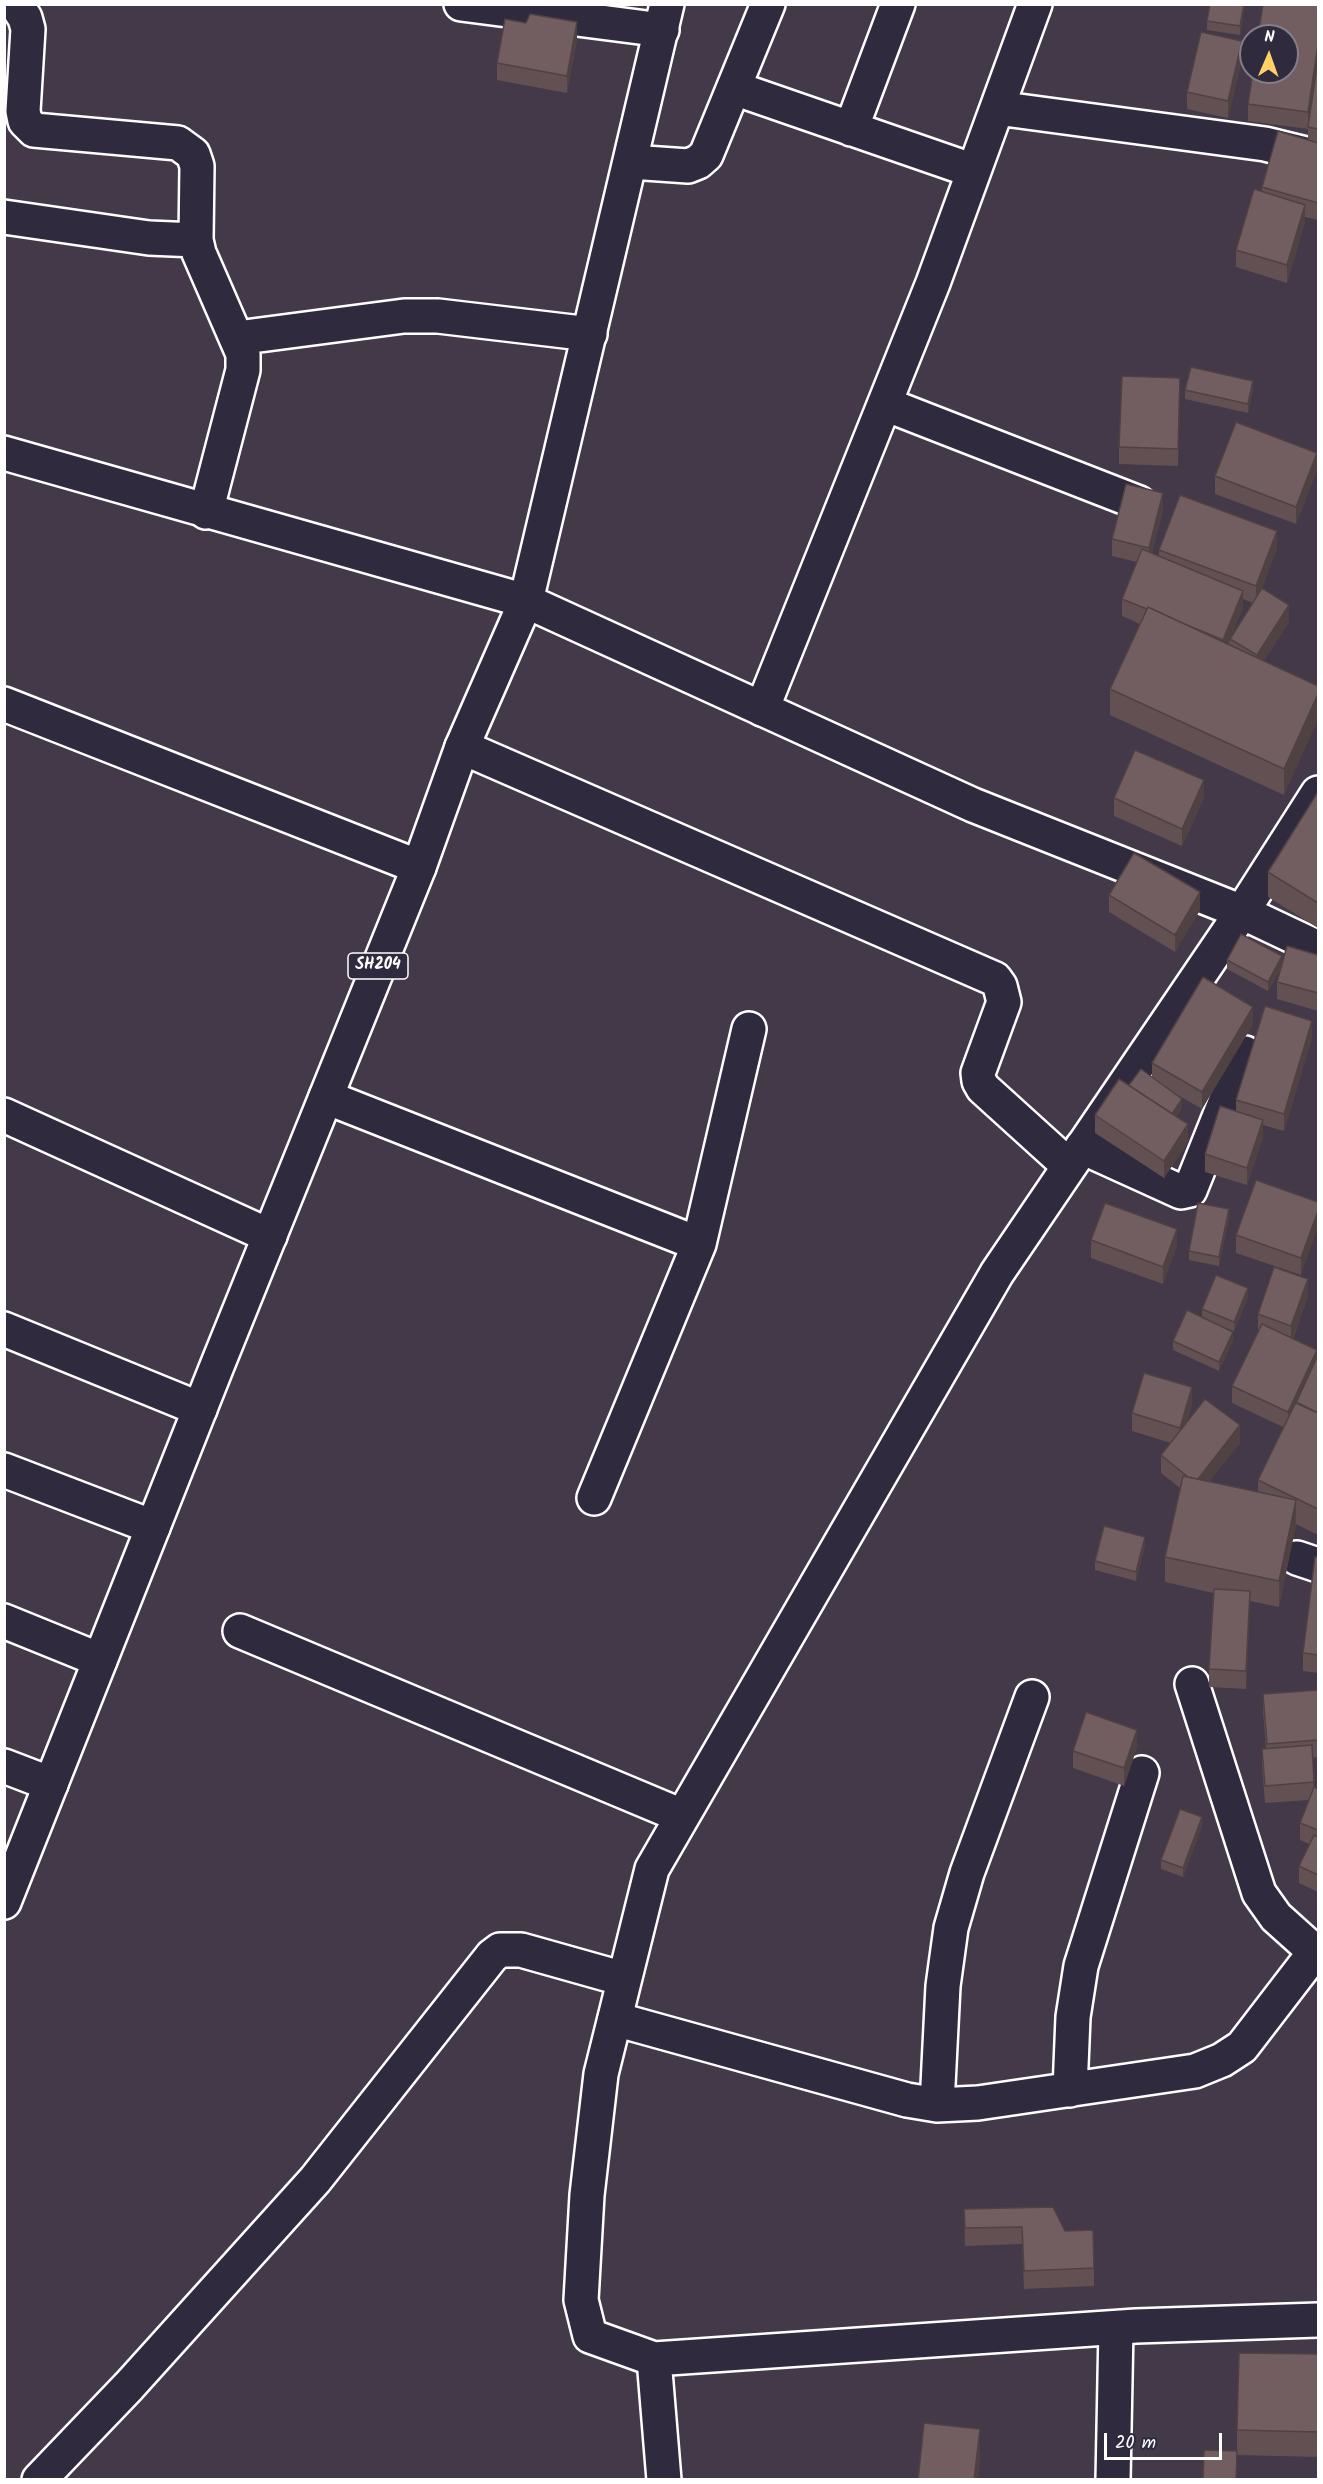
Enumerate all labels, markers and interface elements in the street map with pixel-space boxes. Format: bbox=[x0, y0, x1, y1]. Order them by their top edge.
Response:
north arrow bbox=[1239, 24, 1299, 84]
text: N bbox=[1264, 25, 1275, 50]
road number: SH204 bbox=[348, 953, 408, 979]
scale bar bbox=[1107, 2421, 1226, 2459]
text: 20 m bbox=[1115, 2429, 1156, 2458]

